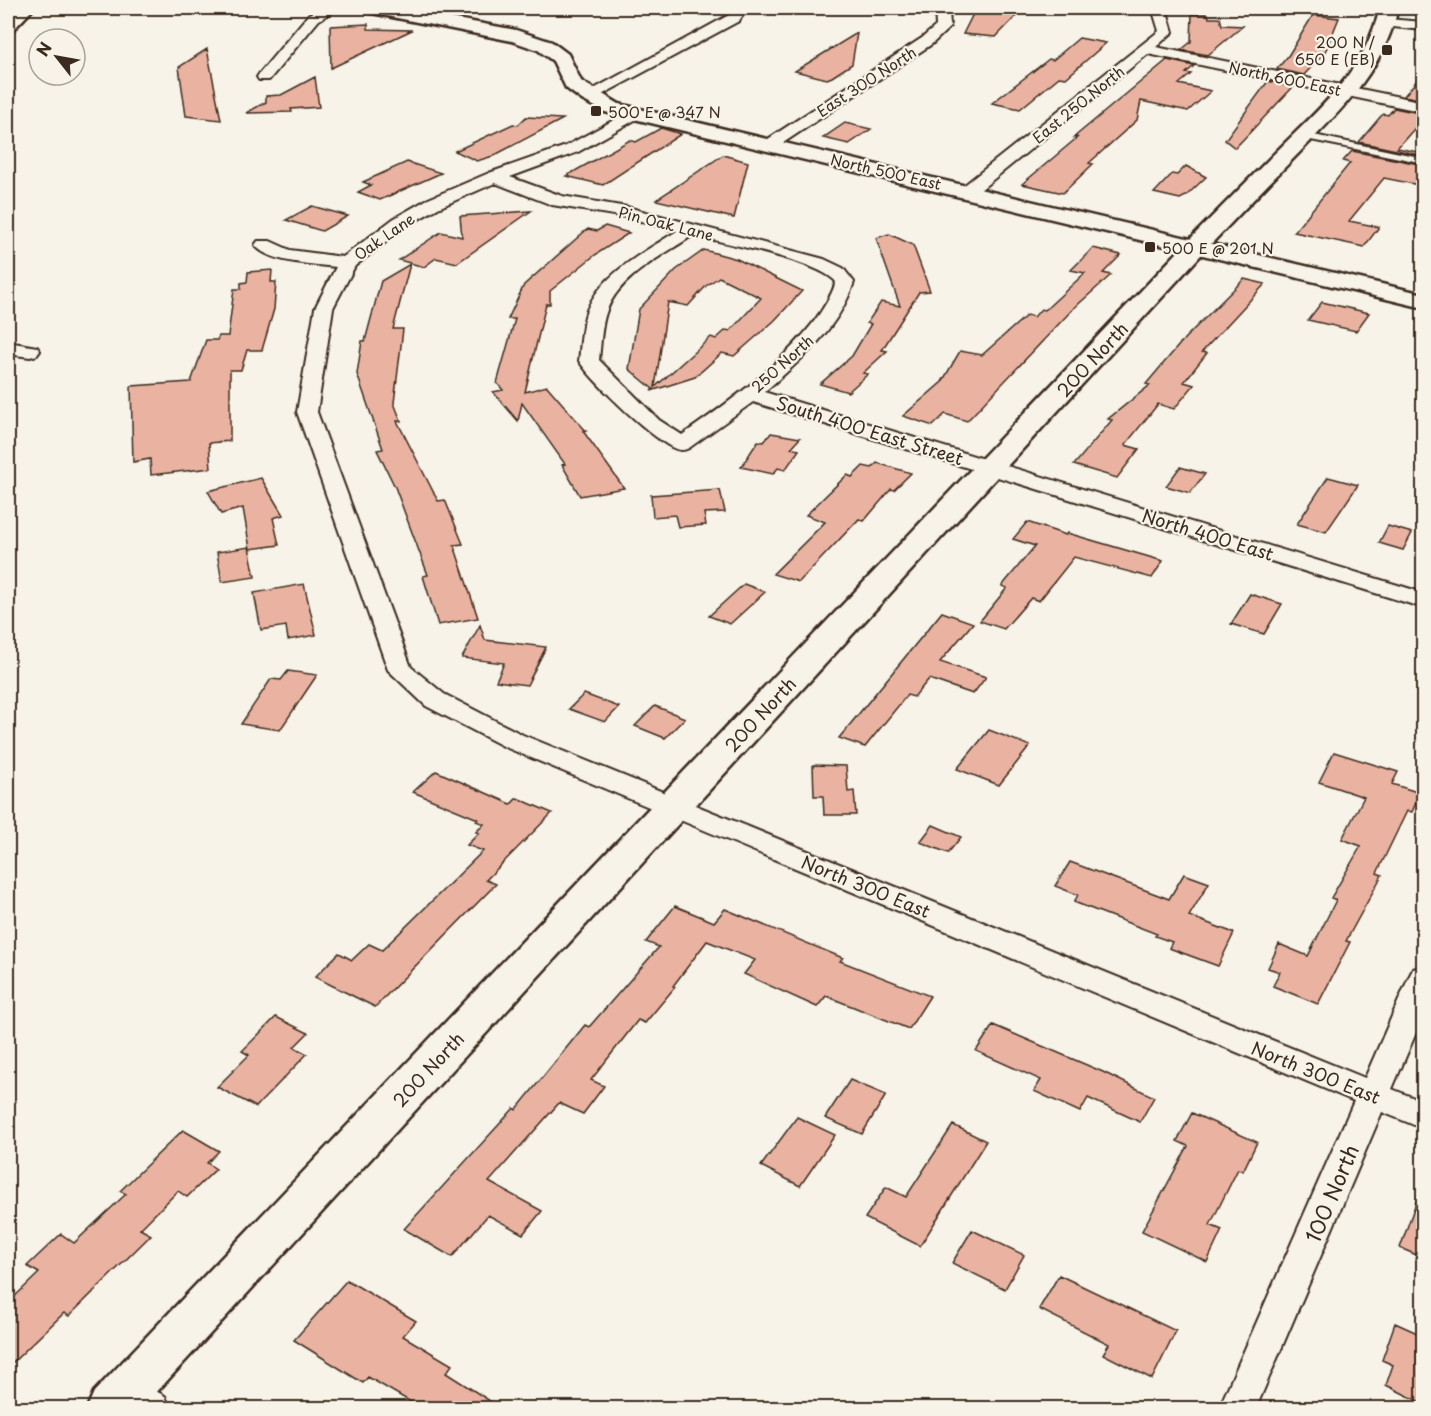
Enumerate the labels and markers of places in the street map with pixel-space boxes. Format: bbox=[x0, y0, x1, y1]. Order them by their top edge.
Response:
place label: 200 N / 650 E (EB) bbox=[1295, 30, 1376, 70]
marker: 200 N / 650 E (EB) bbox=[1380, 43, 1394, 57]
place label: 500 E @ 347 N bbox=[608, 100, 721, 123]
marker: 500 E @ 347 N bbox=[589, 104, 603, 118]
place label: 500 E @ 201 N bbox=[1162, 236, 1274, 259]
marker: 500 E @ 201 N bbox=[1143, 240, 1157, 254]

